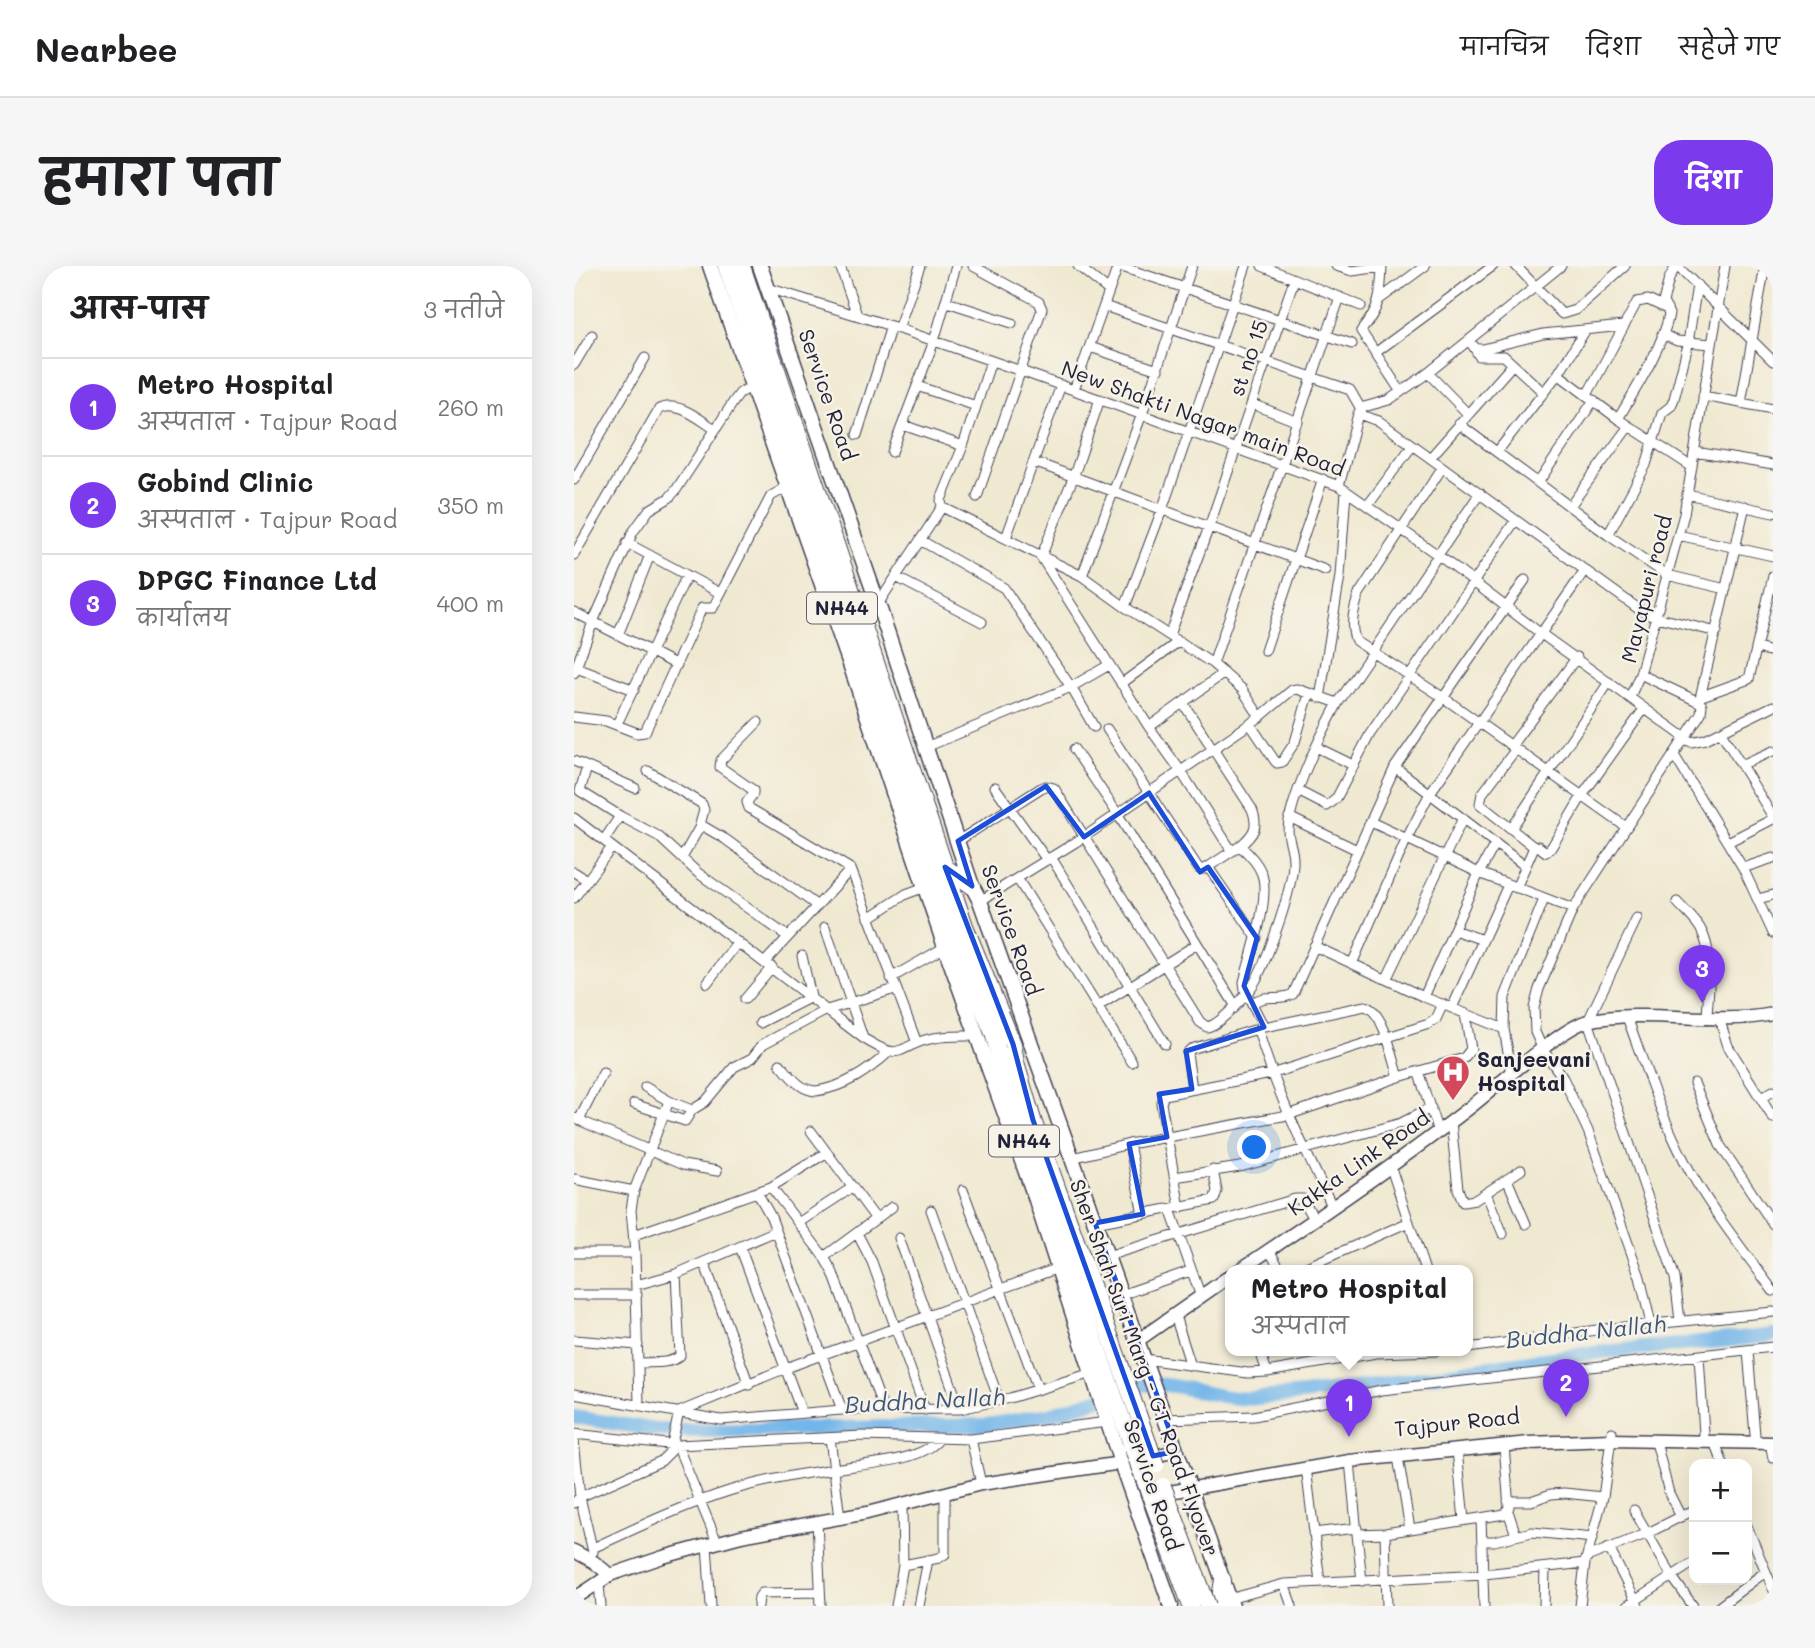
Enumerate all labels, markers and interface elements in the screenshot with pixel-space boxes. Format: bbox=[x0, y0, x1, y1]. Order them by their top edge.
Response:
text: Nearbee bbox=[35, 27, 178, 70]
text: मानचित्र bbox=[1460, 30, 1548, 61]
text: दिशा bbox=[1586, 30, 1641, 61]
text: सहेजे गए bbox=[1679, 30, 1780, 61]
button: दिशा bbox=[1654, 140, 1773, 225]
text: हमारा पता bbox=[42, 144, 277, 207]
text: आस-पास bbox=[70, 287, 208, 327]
text: 3 नतीजे bbox=[424, 294, 504, 324]
street label: st no 15 bbox=[1222, 316, 1273, 399]
street label: Service Road bbox=[793, 325, 864, 464]
street label: New Shakti Nagar main Road bbox=[1058, 354, 1349, 482]
text: Metro Hospital bbox=[137, 367, 333, 401]
text: 1 bbox=[88, 392, 98, 422]
text: 260 m bbox=[437, 392, 504, 422]
text: अस्पताल · Tajpur Road bbox=[137, 406, 397, 436]
text: Gobind Clinic bbox=[137, 465, 313, 499]
text: 2 bbox=[87, 490, 99, 520]
text: 350 m bbox=[437, 490, 504, 520]
text: अस्पताल · Tajpur Road bbox=[137, 504, 397, 534]
street label: Mayapuri road bbox=[1614, 512, 1677, 665]
text: DPGC Finance Ltd bbox=[137, 563, 377, 597]
text: 3 bbox=[86, 588, 100, 618]
text: 400 m bbox=[436, 588, 504, 618]
road number: NH44 bbox=[807, 592, 877, 624]
text: कार्यालय bbox=[137, 602, 230, 632]
street label: Service Road bbox=[976, 860, 1049, 999]
pin: 3 bbox=[1679, 945, 1725, 1003]
place label: Sanjeevani Hospital bbox=[1477, 1045, 1591, 1096]
hospital icon: Sanjeevani Hospital bbox=[1434, 1053, 1472, 1102]
street label: Kakka Link Road bbox=[1282, 1103, 1434, 1221]
road number: NH44 bbox=[989, 1126, 1059, 1156]
your location bbox=[1237, 1130, 1271, 1164]
street label: Sher Shah Suri Marg - GT Road Flyover bbox=[1064, 1175, 1226, 1560]
popup bbox=[1225, 1265, 1473, 1356]
text: Metro Hospital bbox=[1251, 1271, 1447, 1305]
water label: Buddha Nallah bbox=[1504, 1308, 1667, 1354]
text: अस्पताल bbox=[1251, 1310, 1349, 1340]
pin: 2 bbox=[1543, 1359, 1589, 1417]
pin: 1 bbox=[1326, 1379, 1372, 1437]
water label: Buddha Nallah bbox=[844, 1381, 1006, 1419]
street label: Tajpur Road bbox=[1393, 1402, 1521, 1442]
street label: Service Road bbox=[1118, 1415, 1189, 1554]
map controls bbox=[1689, 1459, 1752, 1585]
button: + bbox=[1689, 1459, 1752, 1522]
button: − bbox=[1689, 1522, 1752, 1585]

